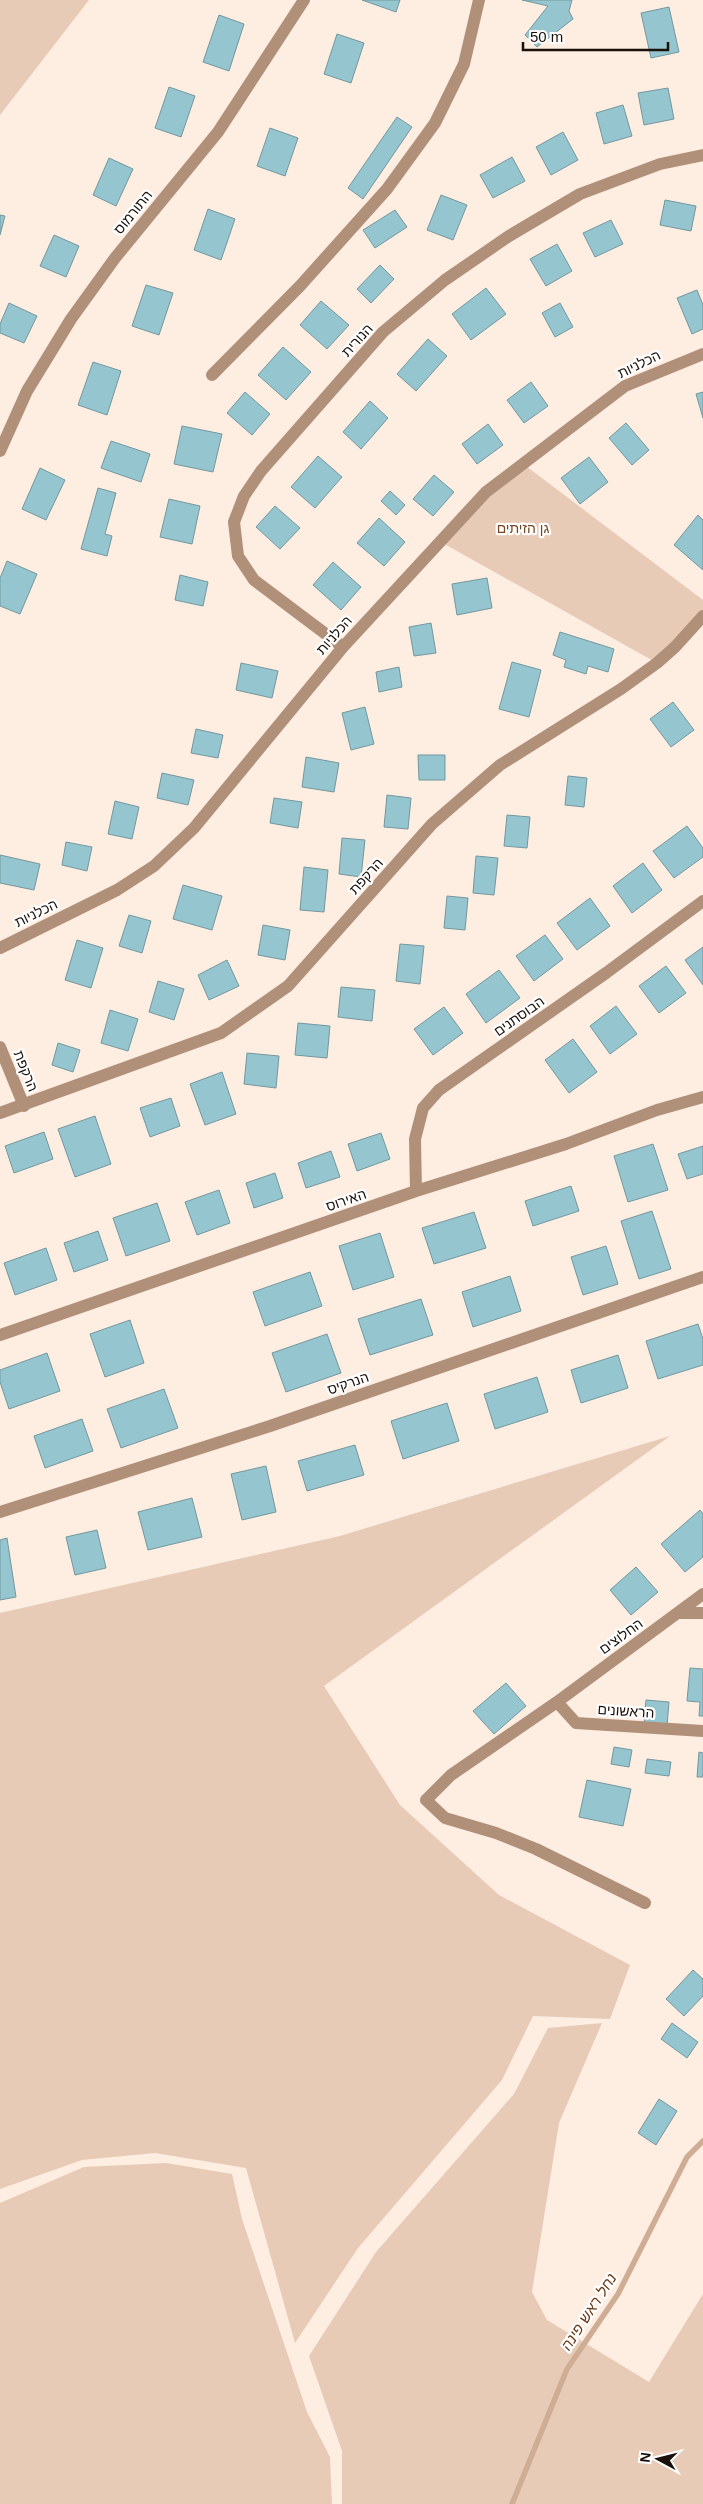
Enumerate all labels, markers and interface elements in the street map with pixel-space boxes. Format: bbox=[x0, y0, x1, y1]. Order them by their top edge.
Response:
scale bar bbox=[523, 20, 668, 52]
text: 50 m bbox=[530, 28, 563, 45]
street label: התורמוס bbox=[111, 187, 155, 237]
street label: הנורית bbox=[338, 320, 376, 360]
street label: הכלניות bbox=[615, 347, 663, 381]
park label: גן הזיתים bbox=[497, 520, 549, 536]
street label: הכלניות bbox=[313, 612, 355, 658]
street label: הרקפת bbox=[346, 855, 386, 897]
street label: הכלניות bbox=[12, 896, 60, 930]
street label: הבוסתנים bbox=[491, 993, 547, 1039]
street label: הרקפת bbox=[11, 1048, 41, 1094]
street label: האירוס bbox=[324, 1186, 368, 1214]
street label: הנרקיס bbox=[325, 1368, 371, 1398]
street label: החלוצים bbox=[596, 1615, 646, 1657]
street label: הראשונים bbox=[597, 1701, 655, 1721]
water label: נחל ראש פינה bbox=[557, 2270, 620, 2353]
north arrow bbox=[633, 2434, 683, 2484]
text: N bbox=[637, 2451, 654, 2463]

